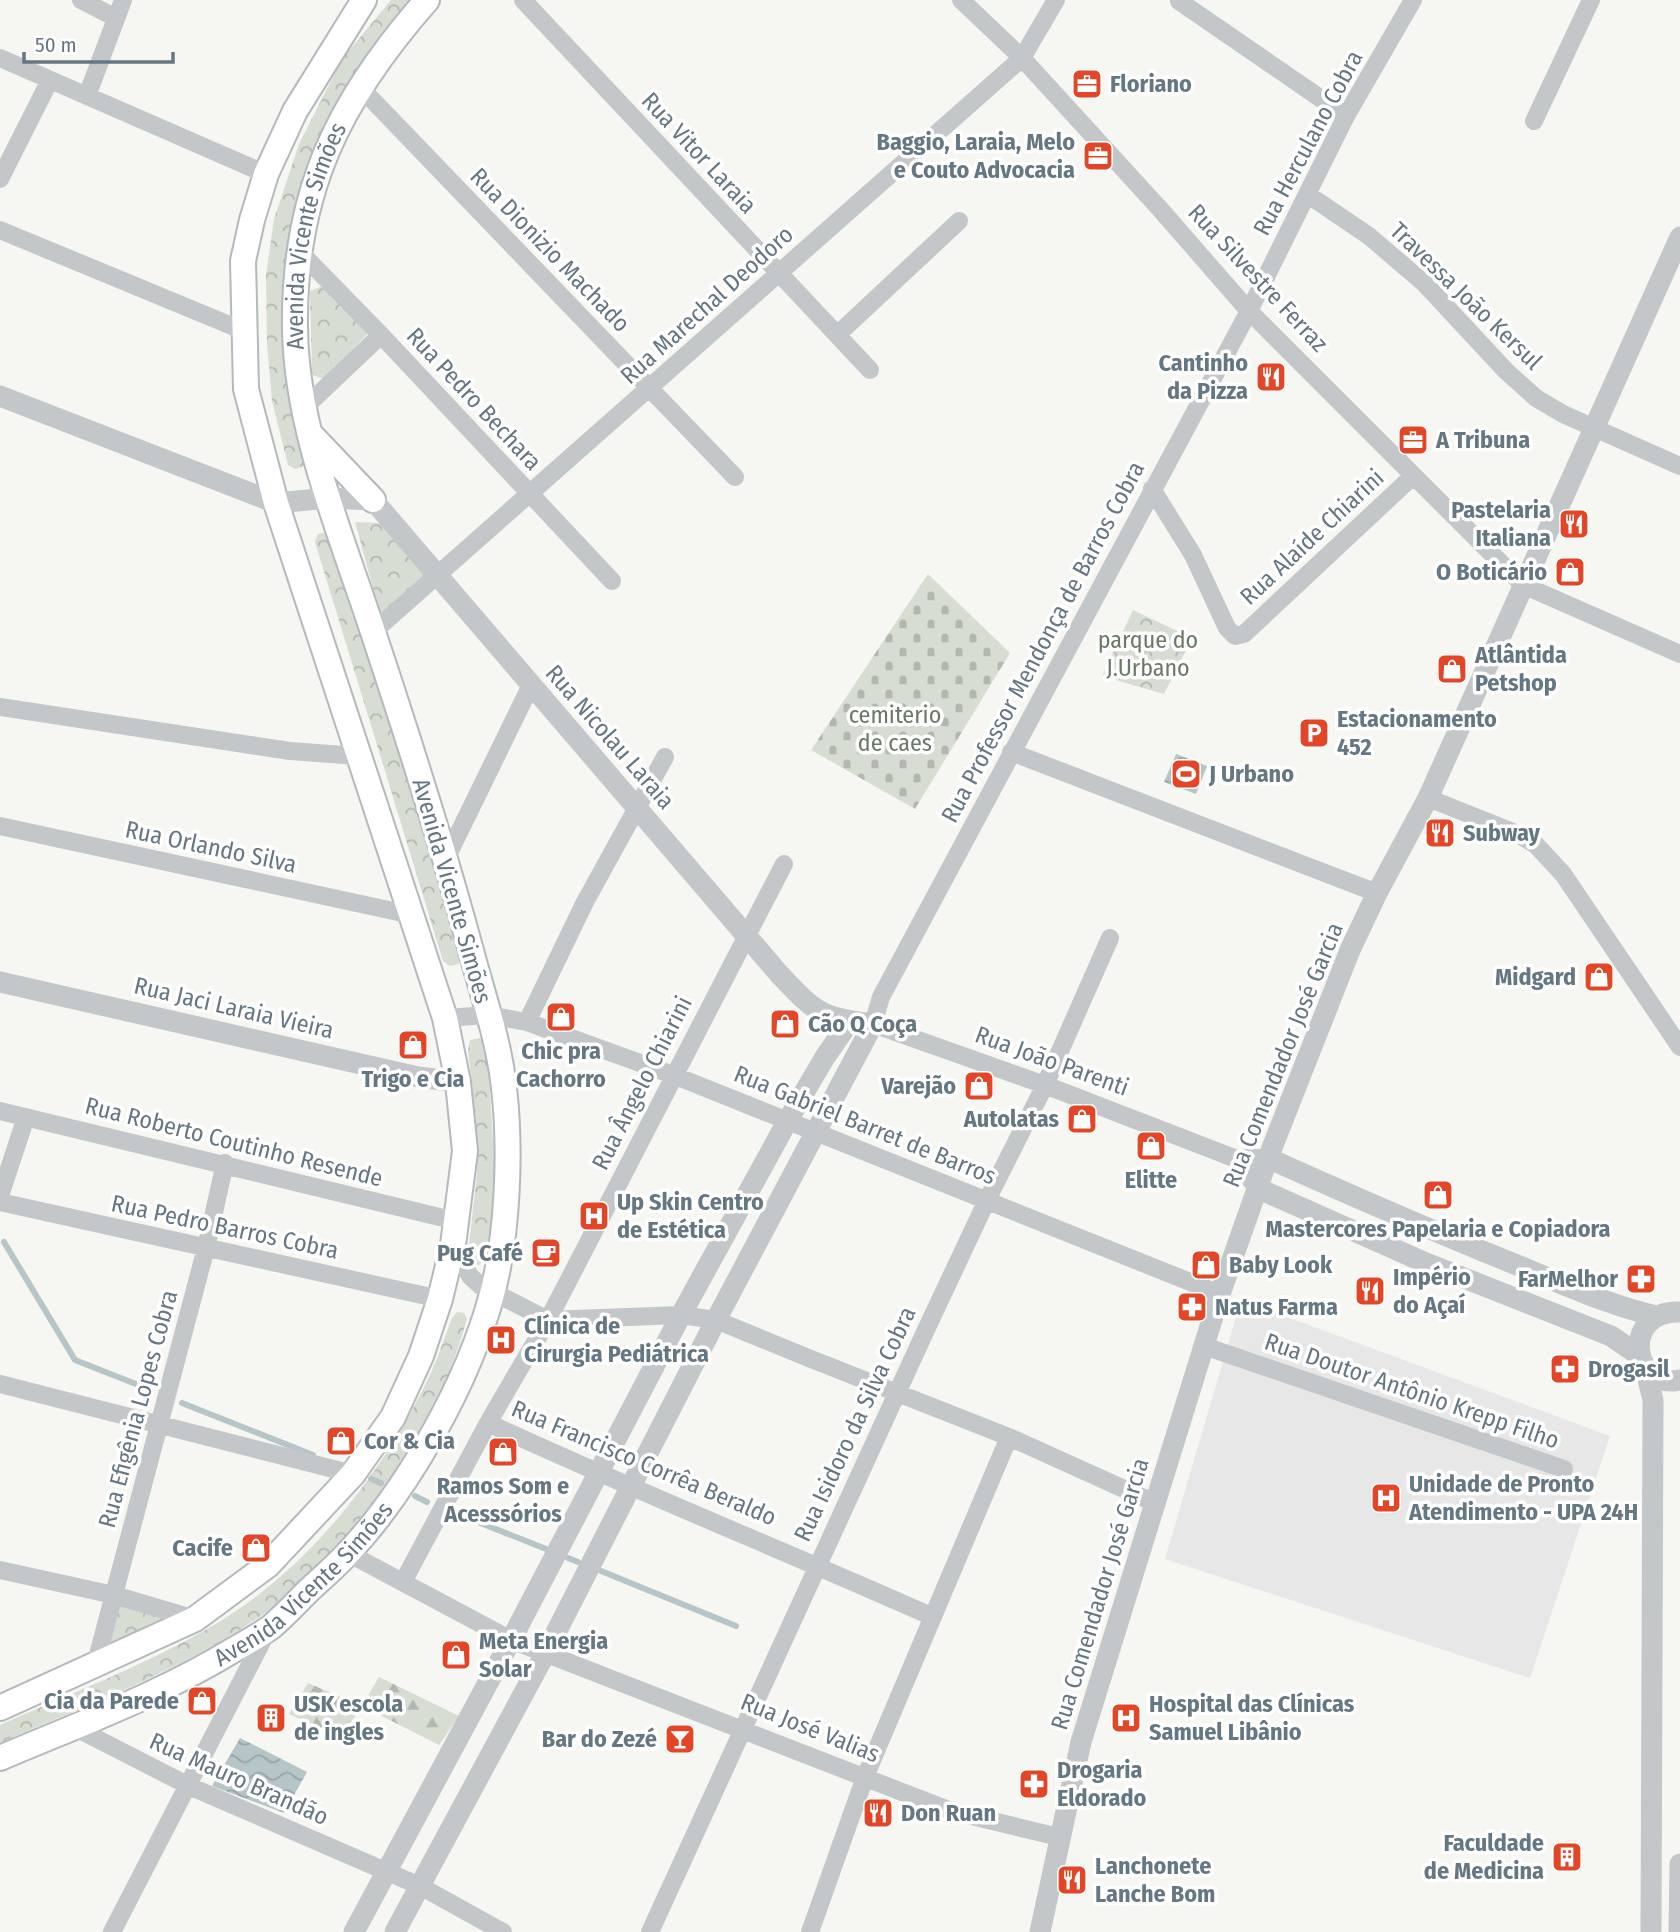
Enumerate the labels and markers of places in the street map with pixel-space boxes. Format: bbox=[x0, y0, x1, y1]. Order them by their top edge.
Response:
office icon: Floriano bbox=[1070, 67, 1104, 101]
place label: Floriano bbox=[1110, 70, 1192, 98]
place label: Baggio, Laraia, Melo e Couto Advocacia bbox=[877, 128, 1075, 184]
office icon: Baggio, Laraia, Melo e Couto Advocacia bbox=[1081, 139, 1115, 173]
place label: Cantinho da Pizza bbox=[1159, 349, 1248, 405]
restaurant icon: Cantinho da Pizza bbox=[1254, 360, 1288, 394]
office icon: A Tribuna bbox=[1396, 423, 1430, 457]
place label: A Tribuna bbox=[1435, 426, 1530, 454]
place label: Pastelaria Italiana bbox=[1451, 496, 1551, 552]
restaurant icon: Pastelaria Italiana bbox=[1557, 507, 1591, 541]
shop icon: O Boticário bbox=[1553, 555, 1587, 589]
place label: O Boticário bbox=[1436, 558, 1547, 586]
place label: Atlântida Petshop bbox=[1474, 641, 1567, 697]
shop icon: Atlântida Petshop bbox=[1435, 652, 1469, 686]
place label: Estacionamento 452 bbox=[1337, 705, 1497, 761]
parking icon: Estacionamento 452 bbox=[1297, 716, 1331, 750]
sports icon: J Urbano bbox=[1169, 757, 1203, 791]
place label: J Urbano bbox=[1208, 760, 1294, 788]
restaurant icon: Subway bbox=[1423, 816, 1457, 850]
place label: Subway bbox=[1463, 819, 1541, 847]
shop icon: Midgard bbox=[1582, 960, 1616, 994]
place label: Midgard bbox=[1495, 963, 1576, 991]
shop icon: Chic pra Cachorro bbox=[544, 1000, 578, 1034]
shop icon: Cão Q Coça bbox=[768, 1007, 802, 1041]
place label: Cão Q Coça bbox=[808, 1010, 917, 1038]
shop icon: Trigo e Cia bbox=[396, 1028, 430, 1062]
place label: Chic pra Cachorro bbox=[516, 1037, 606, 1093]
place label: Trigo e Cia bbox=[361, 1065, 465, 1093]
shop icon: Varejão bbox=[962, 1069, 996, 1103]
place label: Varejão bbox=[880, 1072, 956, 1100]
shop icon: Autolatas bbox=[1065, 1102, 1099, 1136]
place label: Autolatas bbox=[963, 1105, 1059, 1133]
shop icon: Elitte bbox=[1134, 1129, 1168, 1163]
place label: Elitte bbox=[1125, 1166, 1177, 1194]
shop icon: Mastercores Papelaria e Copiadora bbox=[1421, 1178, 1455, 1212]
place label: Up Skin Centro de Estética bbox=[617, 1188, 764, 1244]
hospital icon: Up Skin Centro de Estética bbox=[577, 1199, 611, 1233]
place label: Mastercores Papelaria e Copiadora bbox=[1266, 1215, 1611, 1243]
cafe icon: Pug Café bbox=[529, 1236, 563, 1270]
place label: Pug Café bbox=[437, 1239, 523, 1267]
shop icon: Baby Look bbox=[1189, 1248, 1223, 1282]
place label: Baby Look bbox=[1229, 1251, 1333, 1279]
pharmacy icon: FarMelhor bbox=[1624, 1262, 1658, 1296]
place label: Império do Açaí bbox=[1393, 1263, 1471, 1319]
place label: FarMelhor bbox=[1518, 1265, 1618, 1293]
restaurant icon: Império do Açaí bbox=[1353, 1274, 1387, 1308]
pharmacy icon: Natus Farma bbox=[1175, 1290, 1209, 1324]
place label: Natus Farma bbox=[1215, 1293, 1338, 1321]
place label: Clínica de Cirurgia Pediátrica bbox=[524, 1312, 709, 1368]
hospital icon: Clínica de Cirurgia Pediátrica bbox=[484, 1323, 518, 1357]
pharmacy icon: Drogasil bbox=[1548, 1352, 1582, 1386]
place label: Drogasil bbox=[1588, 1355, 1670, 1383]
shop icon: Cor & Cia bbox=[324, 1424, 358, 1458]
place label: Cor & Cia bbox=[364, 1427, 455, 1455]
shop icon: Ramos Som e Acesssórios bbox=[486, 1435, 520, 1469]
place label: Unidade de Pronto Atendimento - UPA 24H bbox=[1408, 1470, 1638, 1526]
place label: Ramos Som e Acesssórios bbox=[437, 1472, 569, 1528]
hospital icon: Unidade de Pronto Atendimento - UPA 24H bbox=[1369, 1481, 1403, 1515]
shop icon: Cacife bbox=[239, 1531, 273, 1565]
place label: Cacife bbox=[172, 1534, 233, 1562]
place label: Meta Energia Solar bbox=[479, 1627, 608, 1683]
shop icon: Meta Energia Solar bbox=[439, 1638, 473, 1672]
shop icon: Cia da Parede bbox=[185, 1684, 219, 1718]
place label: Cia da Parede bbox=[44, 1687, 179, 1715]
place label: USK escola de ingles bbox=[294, 1690, 403, 1746]
place label: Hospital das Clínicas Samuel Libânio bbox=[1149, 1690, 1355, 1746]
building icon: USK escola de ingles bbox=[254, 1701, 288, 1735]
hospital icon: Hospital das Clínicas Samuel Libânio bbox=[1109, 1701, 1143, 1735]
bar icon: Bar do Zezé bbox=[663, 1722, 697, 1756]
place label: Bar do Zezé bbox=[542, 1725, 657, 1753]
place label: Drogaria Eldorado bbox=[1057, 1756, 1147, 1812]
pharmacy icon: Drogaria Eldorado bbox=[1017, 1767, 1051, 1801]
restaurant icon: Don Ruan bbox=[861, 1796, 895, 1830]
place label: Don Ruan bbox=[901, 1799, 996, 1827]
place label: Faculdade de Medicina bbox=[1424, 1829, 1544, 1885]
building icon: Faculdade de Medicina bbox=[1550, 1840, 1584, 1874]
place label: Lanchonete Lanche Bom bbox=[1095, 1852, 1215, 1908]
restaurant icon: Lanchonete Lanche Bom bbox=[1055, 1863, 1089, 1897]

